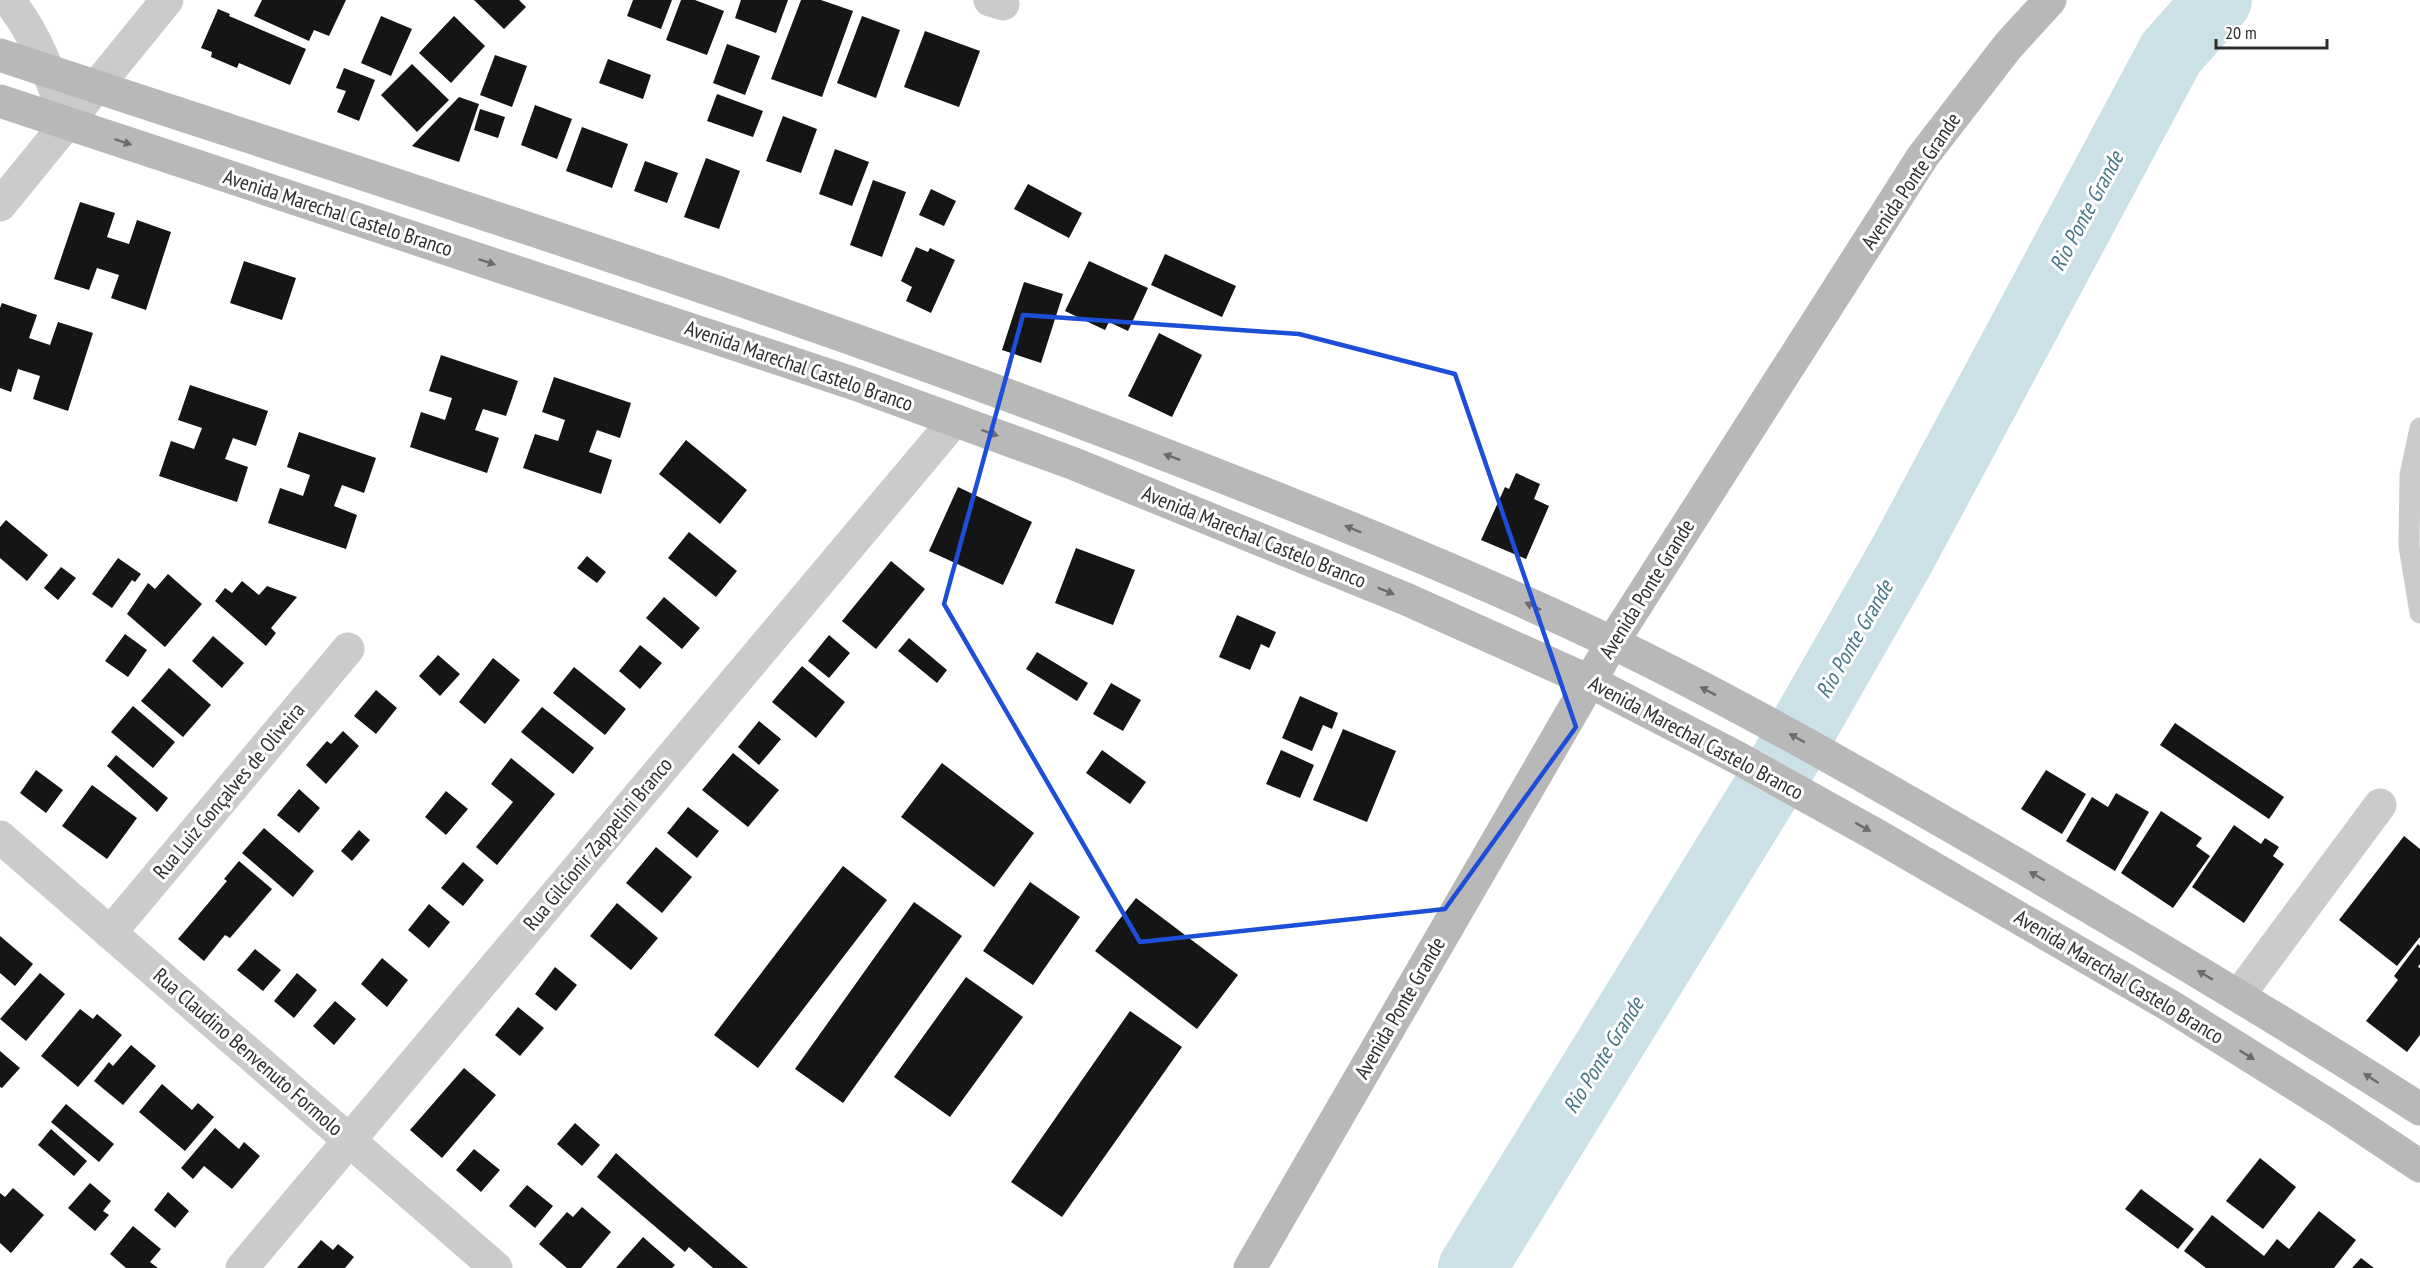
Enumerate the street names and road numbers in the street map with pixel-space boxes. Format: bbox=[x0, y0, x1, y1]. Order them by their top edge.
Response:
street label: Avenida Ponte Grande bbox=[1855, 107, 1966, 254]
street label: Avenida Marechal Castelo Branco bbox=[220, 163, 456, 262]
street label: Avenida Marechal Castelo Branco bbox=[682, 314, 917, 417]
street label: Avenida Marechal Castelo Branco bbox=[1138, 479, 1370, 594]
street label: Avenida Ponte Grande bbox=[1593, 514, 1700, 663]
street label: Avenida Marechal Castelo Branco bbox=[1584, 669, 1808, 806]
street label: Rua Luiz Gonçalves de Oliveira bbox=[147, 697, 310, 884]
street label: Rua Gilcionir Zappelini Branco bbox=[517, 752, 678, 936]
street label: Avenida Marechal Castelo Branco bbox=[2010, 903, 2229, 1050]
street label: Avenida Ponte Grande bbox=[1348, 932, 1451, 1083]
street label: Rua Claudino Benvenuto Formolo bbox=[148, 962, 349, 1141]

